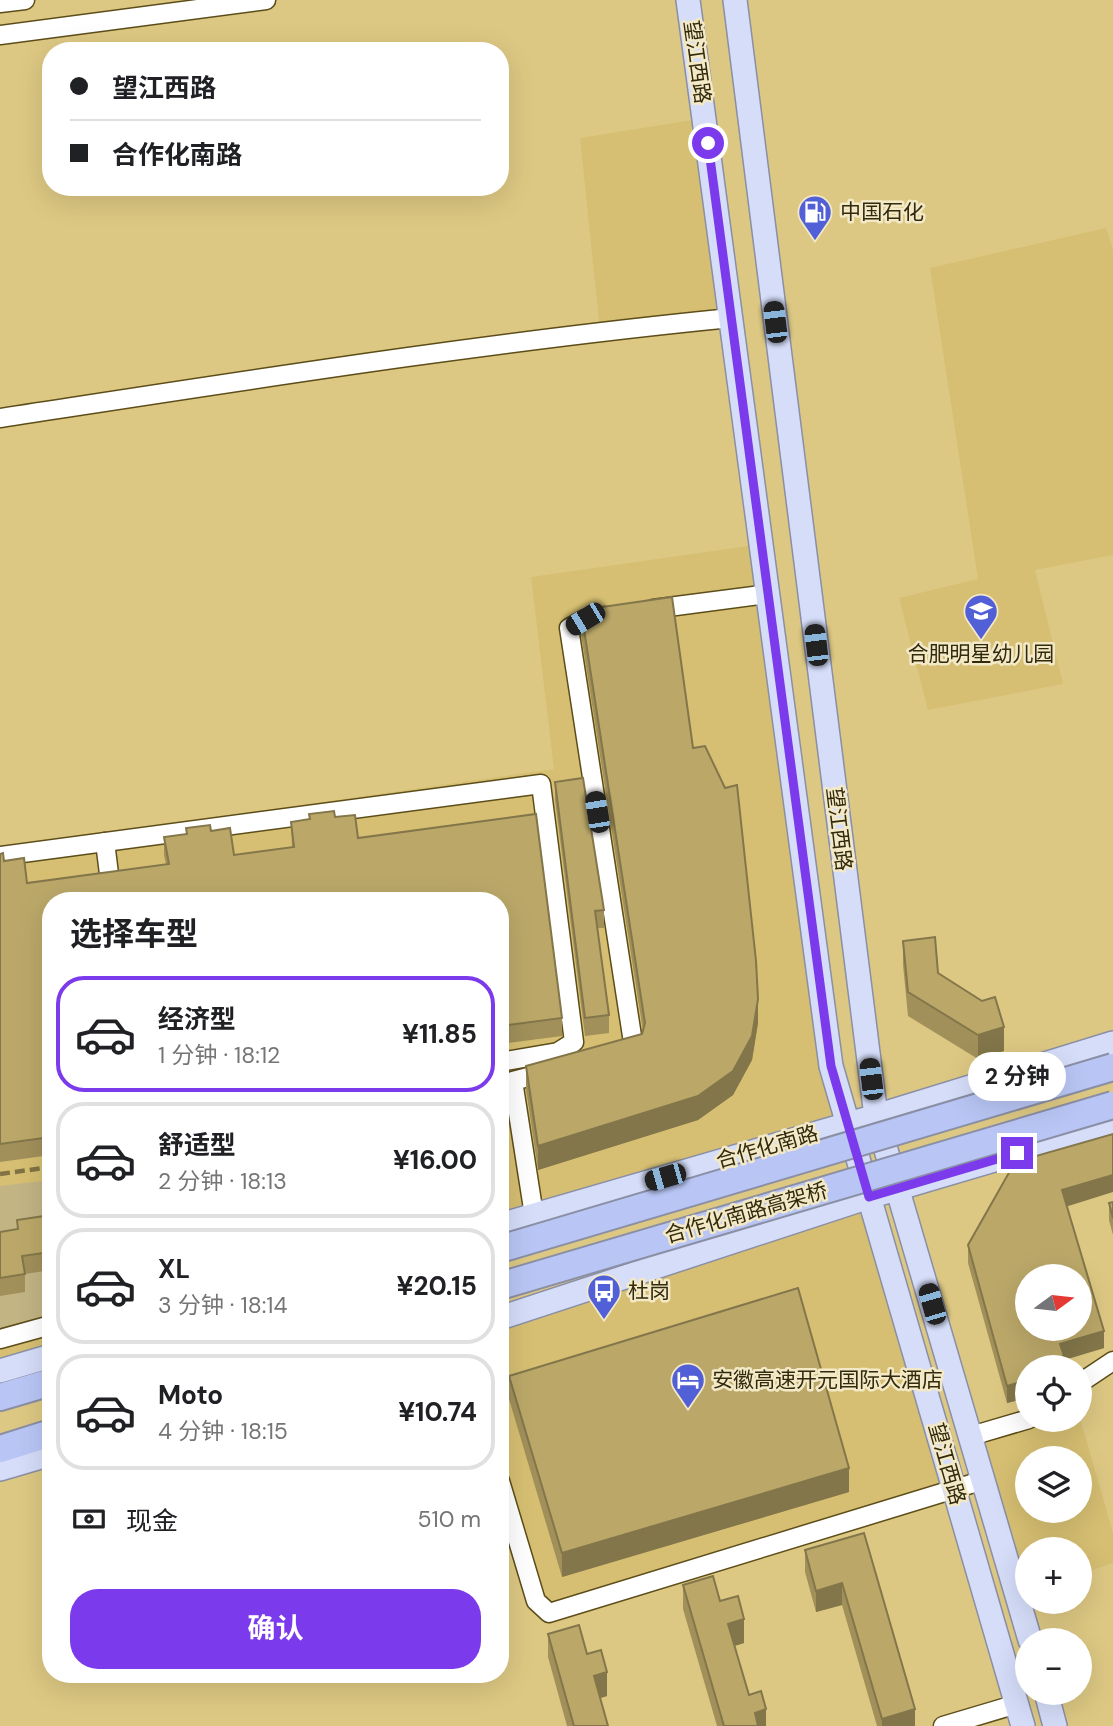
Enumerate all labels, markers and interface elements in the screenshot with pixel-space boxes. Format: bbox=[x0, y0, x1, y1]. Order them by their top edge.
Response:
street label: 望江西路 bbox=[677, 18, 717, 106]
text: 望江西路 bbox=[112, 71, 216, 105]
route start bbox=[692, 127, 724, 159]
text: 合作化南路 bbox=[112, 138, 242, 172]
fuel station icon: 中国石化 bbox=[796, 193, 834, 242]
place label: 中国石化 bbox=[840, 198, 924, 226]
car bbox=[763, 300, 788, 344]
school or university icon: 合肥明星幼儿园 bbox=[962, 592, 1000, 641]
car bbox=[562, 599, 609, 639]
car bbox=[804, 623, 829, 667]
place label: 合肥明星幼儿园 bbox=[908, 640, 1055, 668]
street label: 望江西路 bbox=[820, 786, 858, 872]
car bbox=[584, 790, 611, 834]
text: 选择车型 bbox=[70, 913, 198, 955]
text: 经济型 bbox=[158, 1002, 236, 1036]
icon: car bbox=[74, 1003, 137, 1066]
text: ¥11.85 bbox=[402, 1017, 477, 1051]
text: 1 分钟 · 18:12 bbox=[158, 1040, 280, 1070]
callout: 2 分钟 bbox=[968, 1052, 1066, 1100]
car bbox=[859, 1057, 884, 1101]
text: 2 分钟 bbox=[985, 1061, 1049, 1091]
street label: 合作化南路 bbox=[713, 1119, 821, 1175]
text: 舒适型 bbox=[158, 1128, 236, 1162]
icon: car bbox=[74, 1129, 137, 1192]
route end bbox=[1001, 1137, 1033, 1169]
text: ¥16.00 bbox=[393, 1143, 477, 1177]
car bbox=[642, 1161, 689, 1193]
text: 2 分钟 · 18:13 bbox=[158, 1166, 287, 1196]
street label: 合作化南路高架桥 bbox=[661, 1176, 831, 1250]
text: XL bbox=[158, 1252, 190, 1286]
icon: car bbox=[74, 1255, 137, 1318]
north arrow bbox=[1015, 1264, 1092, 1340]
map controls bbox=[1015, 1264, 1092, 1705]
text: ¥20.15 bbox=[397, 1269, 477, 1303]
bus stop icon: 杜岗 bbox=[585, 1272, 623, 1321]
place label: 杜岗 bbox=[628, 1277, 670, 1305]
car bbox=[917, 1281, 948, 1327]
text: 3 分钟 · 18:14 bbox=[158, 1290, 287, 1320]
button: locate bbox=[1015, 1355, 1092, 1432]
hotel icon: 安徽高速开元国际大酒店 bbox=[669, 1361, 707, 1410]
place label: 安徽高速开元国际大酒店 bbox=[712, 1366, 943, 1394]
text: Moto bbox=[158, 1378, 223, 1412]
icon: car bbox=[74, 1381, 137, 1444]
text: ¥10.74 bbox=[398, 1395, 477, 1429]
text: 4 分钟 · 18:15 bbox=[158, 1416, 288, 1446]
street label: 望江西路 bbox=[922, 1420, 972, 1508]
button: layers bbox=[1015, 1446, 1092, 1523]
icon: cash bbox=[70, 1500, 108, 1538]
text: 现金 bbox=[126, 1504, 178, 1538]
text: 510 m bbox=[417, 1504, 481, 1534]
button: + bbox=[1015, 1537, 1092, 1614]
button: 确认 bbox=[70, 1589, 481, 1669]
button: − bbox=[1015, 1628, 1092, 1705]

